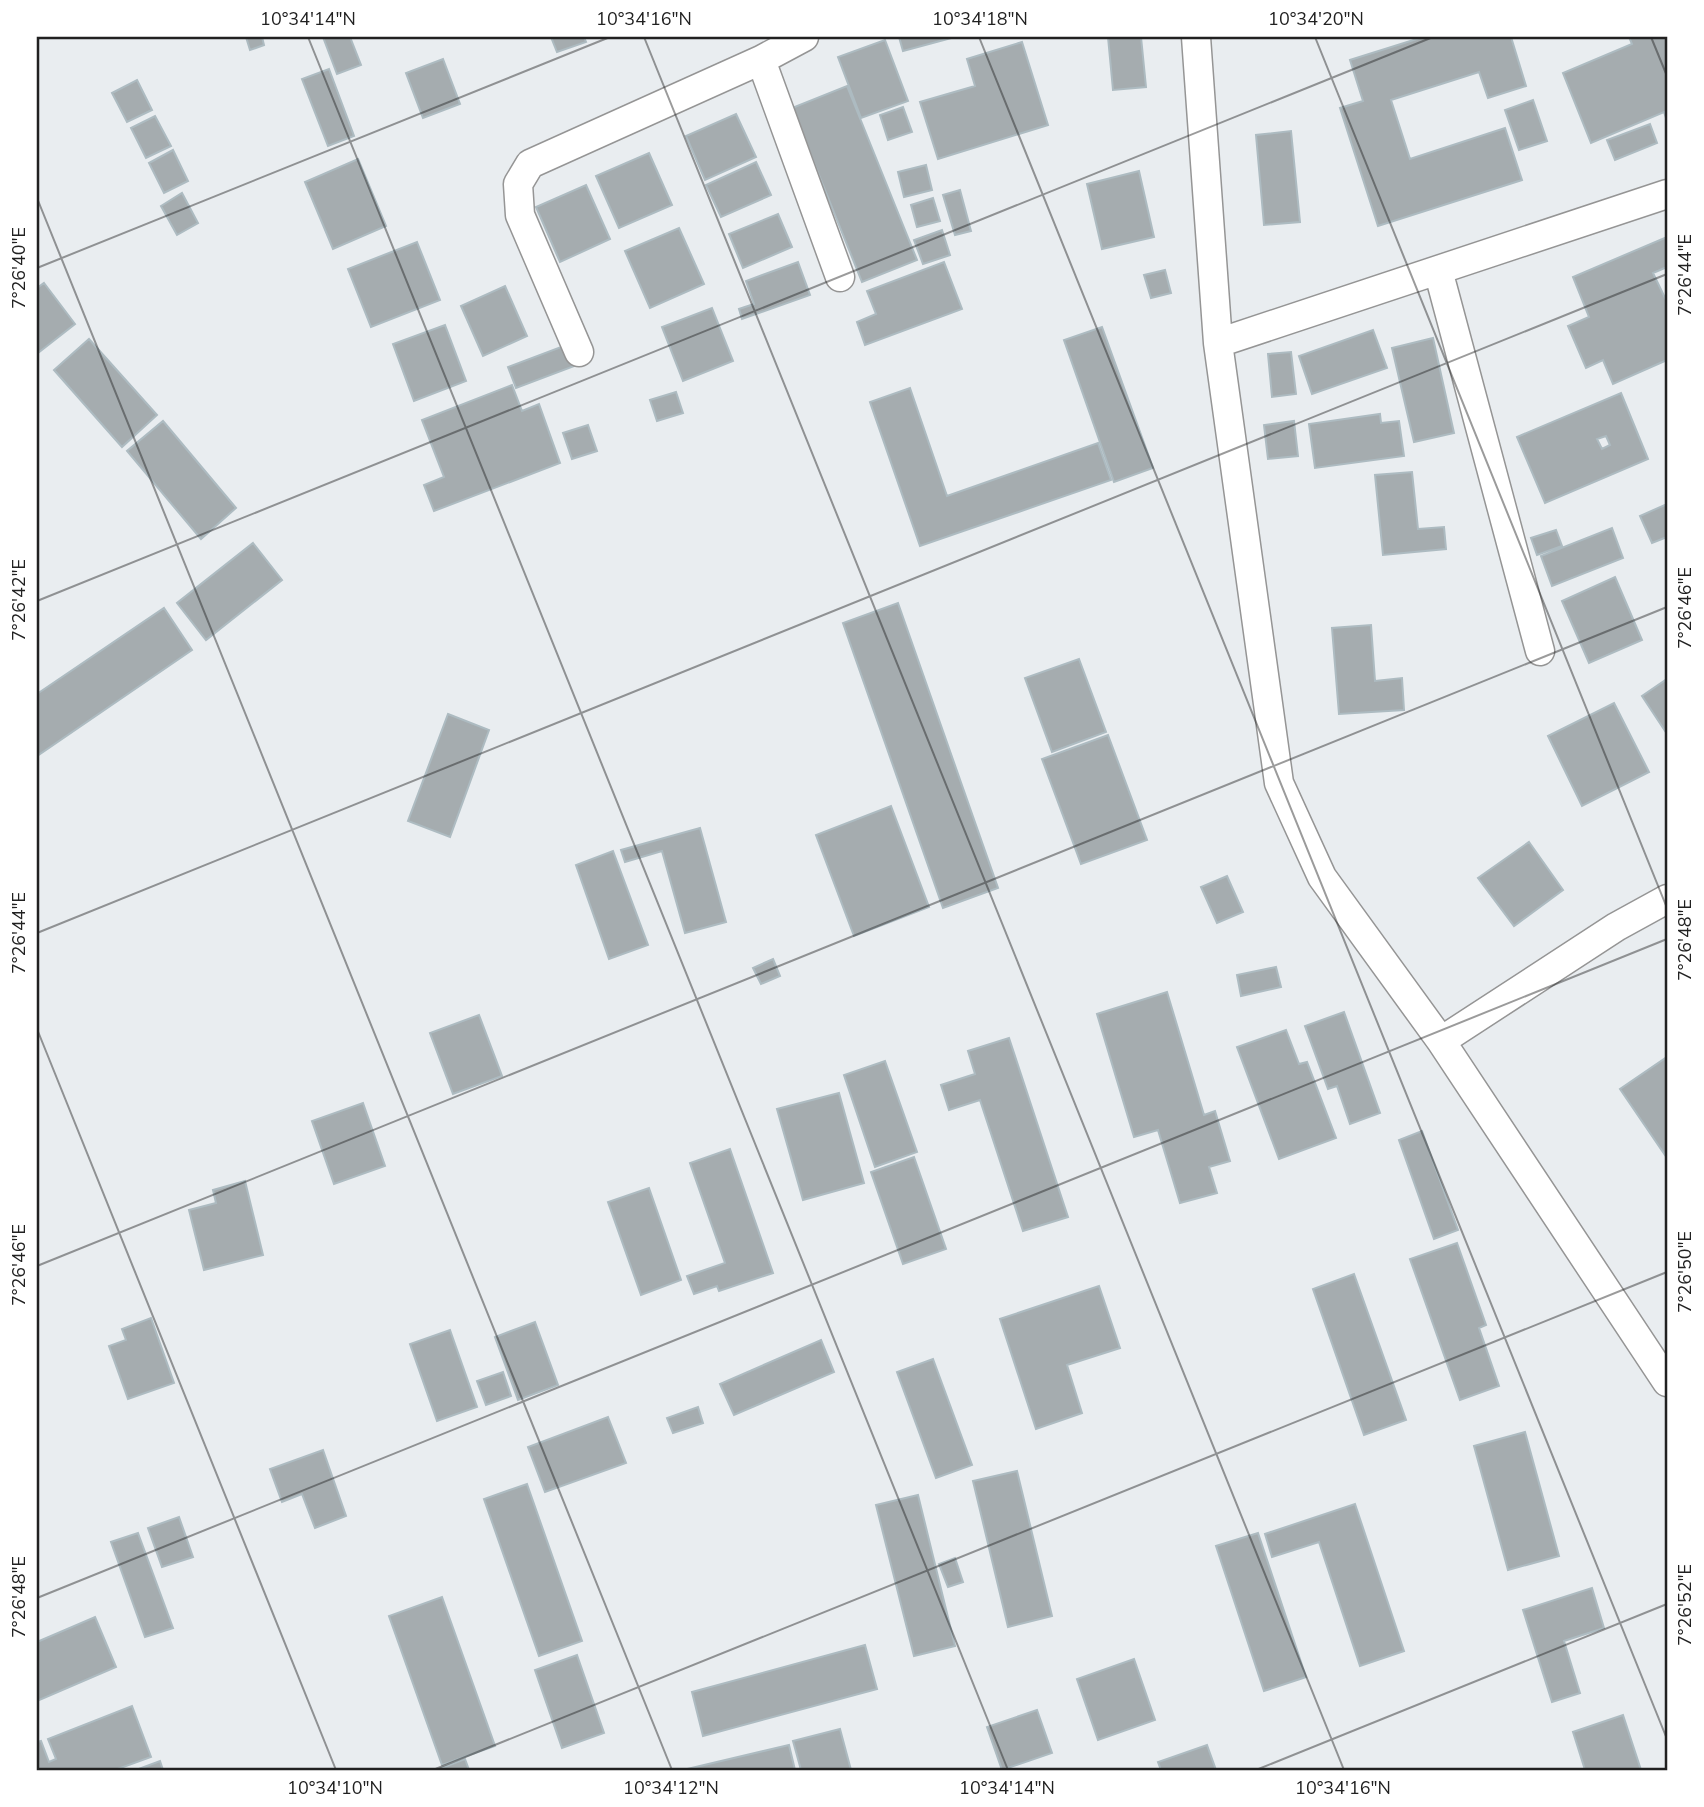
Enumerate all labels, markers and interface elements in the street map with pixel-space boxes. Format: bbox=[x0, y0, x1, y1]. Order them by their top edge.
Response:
text: 10°34'14"N bbox=[260, 7, 356, 31]
text: 10°34'16"N bbox=[596, 7, 692, 31]
text: 10°34'18"N bbox=[932, 7, 1028, 31]
text: 10°34'20"N bbox=[1268, 7, 1364, 31]
text: 7°26'40"E bbox=[7, 227, 31, 309]
text: 7°26'44"E bbox=[1673, 234, 1697, 316]
text: 7°26'42"E bbox=[7, 559, 31, 641]
text: 7°26'46"E bbox=[1673, 567, 1697, 649]
text: 7°26'44"E bbox=[7, 892, 31, 974]
text: 7°26'48"E bbox=[1673, 899, 1697, 981]
text: 7°26'46"E bbox=[7, 1224, 31, 1306]
text: 7°26'50"E bbox=[1673, 1231, 1697, 1313]
text: 7°26'48"E bbox=[7, 1556, 31, 1638]
text: 7°26'52"E bbox=[1673, 1564, 1697, 1646]
text: 10°34'10"N bbox=[287, 1776, 383, 1800]
text: 10°34'12"N bbox=[623, 1776, 719, 1800]
text: 10°34'14"N bbox=[959, 1776, 1055, 1800]
text: 10°34'16"N bbox=[1295, 1776, 1391, 1800]

